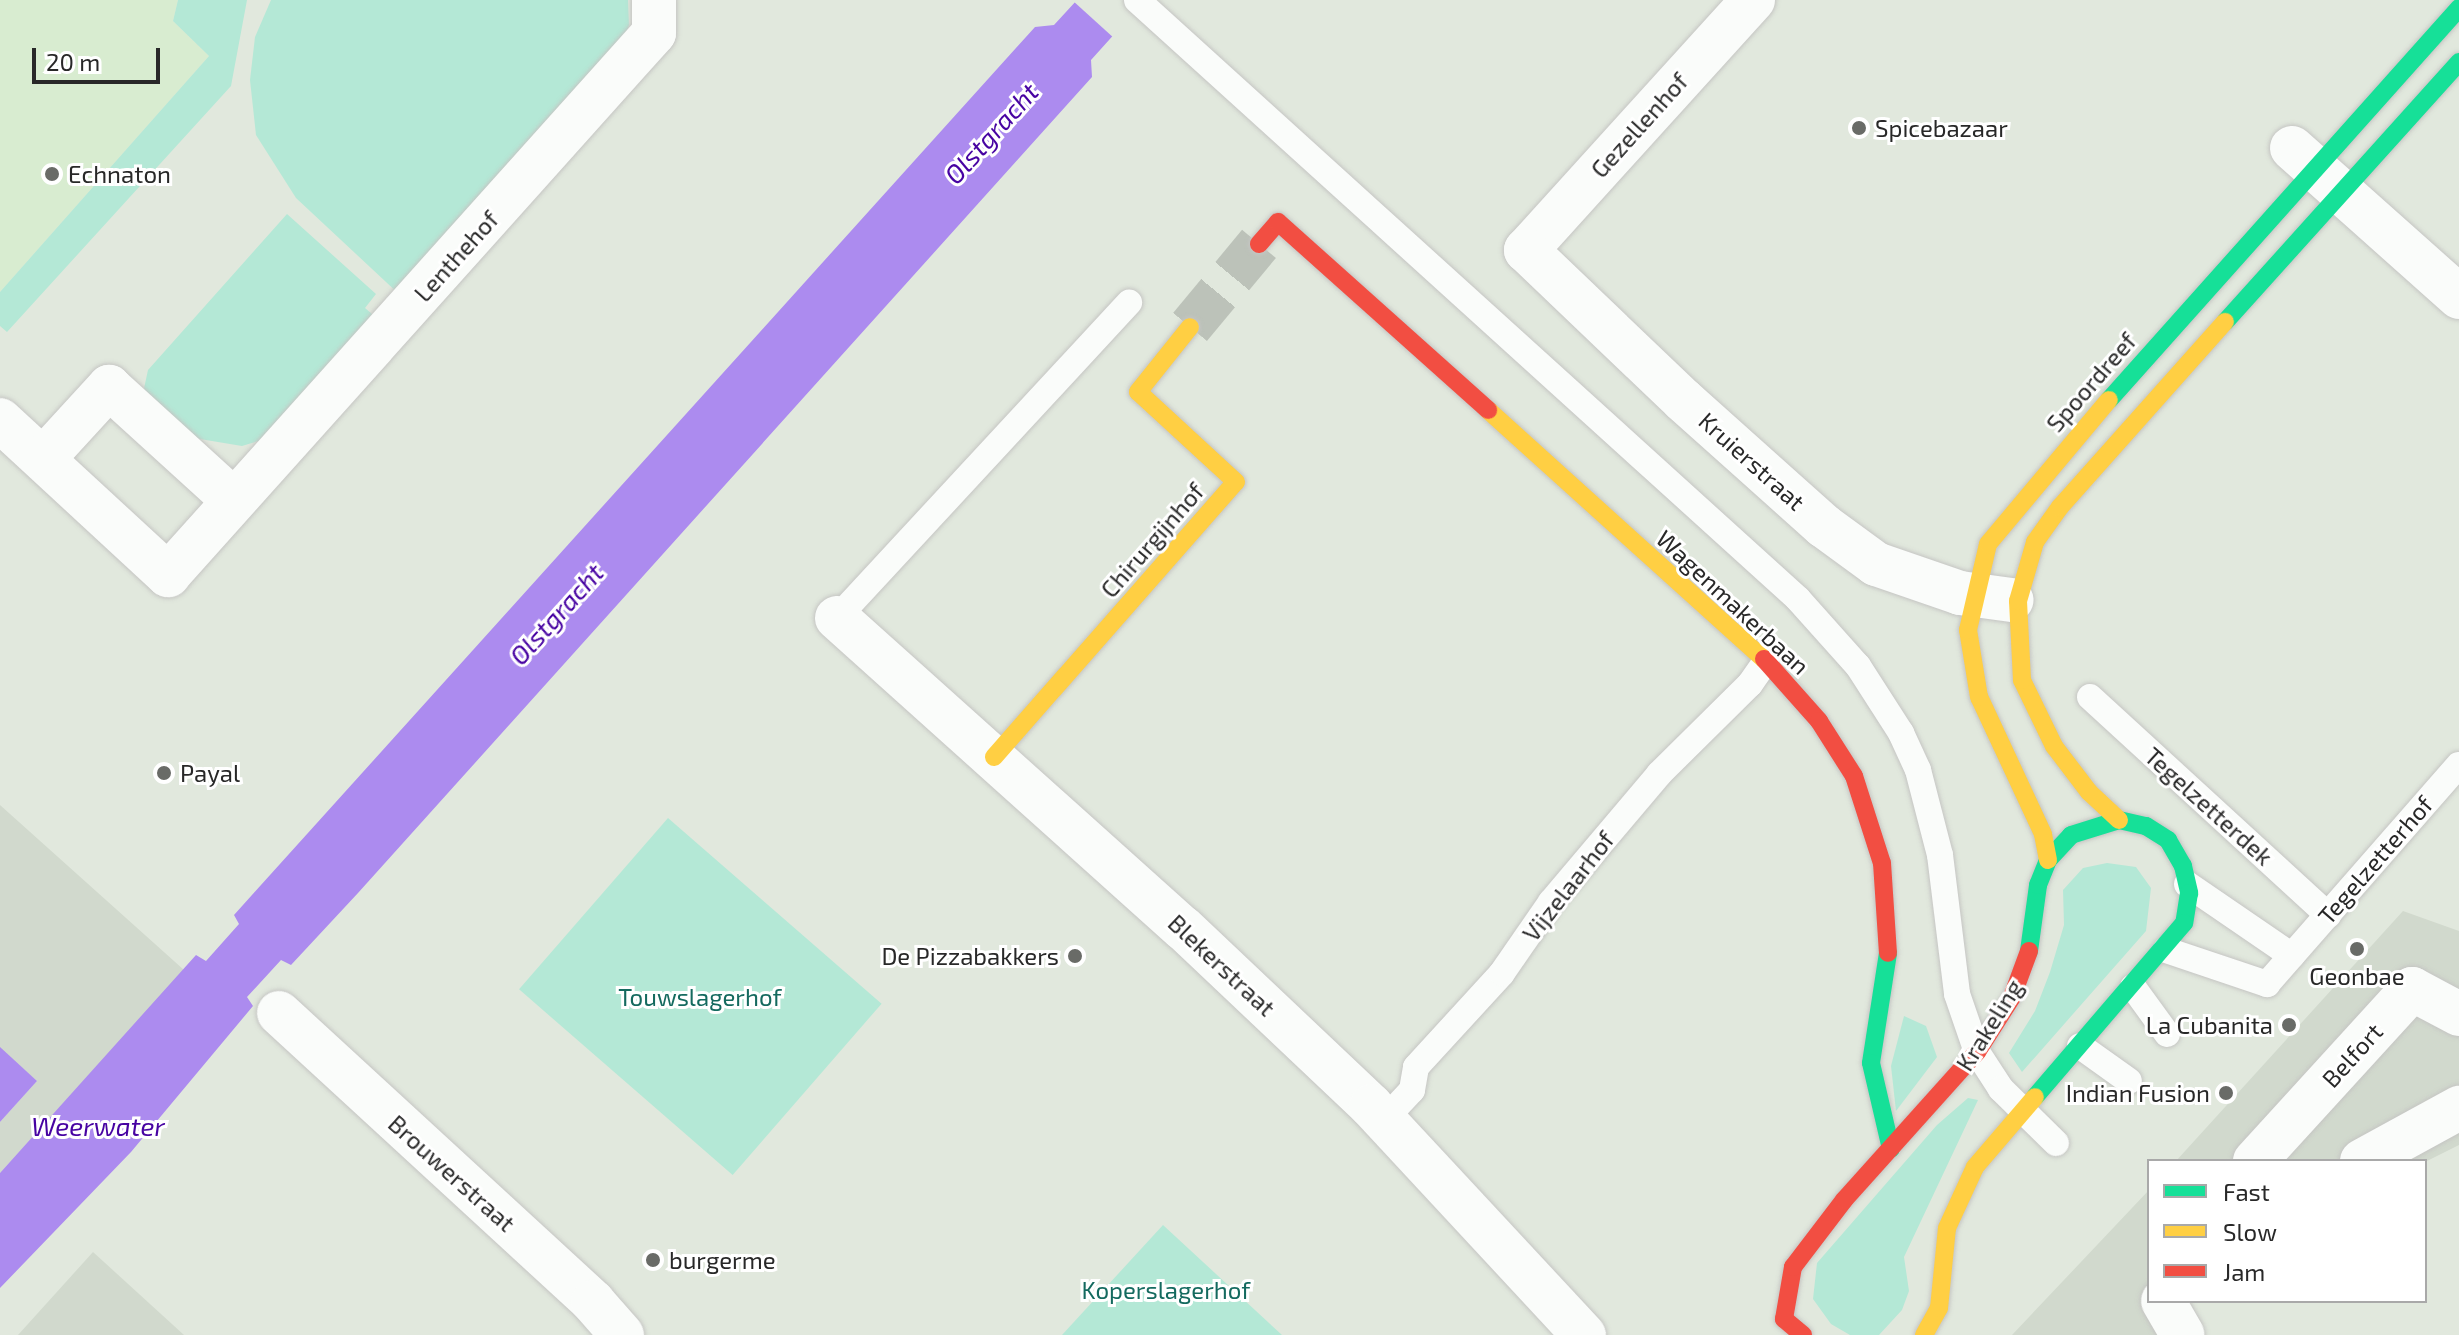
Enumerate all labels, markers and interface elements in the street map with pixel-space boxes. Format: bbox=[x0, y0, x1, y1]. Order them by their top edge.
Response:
scale bar bbox=[36, 32, 164, 82]
text: 20 m bbox=[46, 47, 100, 76]
street label: Gezellenhof bbox=[1585, 67, 1693, 183]
water label: Olstgracht bbox=[938, 76, 1044, 190]
place label: Spicebazaar bbox=[1875, 114, 2008, 142]
marker: Spicebazaar bbox=[1850, 119, 1868, 137]
place label: Echnaton bbox=[68, 160, 171, 188]
marker: Echnaton bbox=[43, 165, 61, 183]
street label: Lenthehof bbox=[408, 205, 504, 307]
street label: Spoordreef bbox=[2040, 327, 2142, 437]
street label: Kruierstraat bbox=[1693, 406, 1811, 516]
street label: Chirurgijnhof bbox=[1094, 477, 1210, 603]
street label: Wagenmakerbaan bbox=[1651, 524, 1815, 680]
water label: Olstgracht bbox=[503, 557, 609, 671]
street label: Tegelzetterdek bbox=[2139, 741, 2279, 871]
place label: Payal bbox=[180, 759, 240, 787]
marker: Payal bbox=[155, 764, 173, 782]
street label: Tegelzetterhof bbox=[2312, 790, 2438, 930]
street label: Vijzelaarhof bbox=[1516, 825, 1620, 947]
street label: Blekerstraat bbox=[1163, 908, 1281, 1022]
marker: Geonbae bbox=[2348, 940, 2366, 958]
place label: De Pizzabakkers bbox=[881, 942, 1059, 970]
marker: De Pizzabakkers bbox=[1066, 947, 1084, 965]
place label: Geonbae bbox=[2309, 962, 2405, 990]
street label: Krakeling bbox=[1950, 974, 2028, 1076]
park label: Touwslagerhof bbox=[618, 983, 782, 1011]
place label: La Cubanita bbox=[2146, 1011, 2273, 1039]
marker: La Cubanita bbox=[2280, 1016, 2298, 1034]
street label: Belfort bbox=[2316, 1017, 2388, 1093]
place label: Indian Fusion bbox=[2066, 1079, 2210, 1107]
marker: Indian Fusion bbox=[2217, 1084, 2235, 1102]
street label: Brouwerstraat bbox=[383, 1109, 521, 1237]
water label: Weerwater bbox=[31, 1110, 165, 1142]
legend bbox=[2147, 1159, 2427, 1303]
text: Fast bbox=[2223, 1177, 2270, 1206]
text: Slow bbox=[2223, 1217, 2277, 1246]
place label: burgerme bbox=[669, 1246, 776, 1274]
marker: burgerme bbox=[644, 1251, 662, 1269]
text: Jam bbox=[2223, 1257, 2265, 1286]
park label: Koperslagerhof bbox=[1082, 1276, 1250, 1304]

